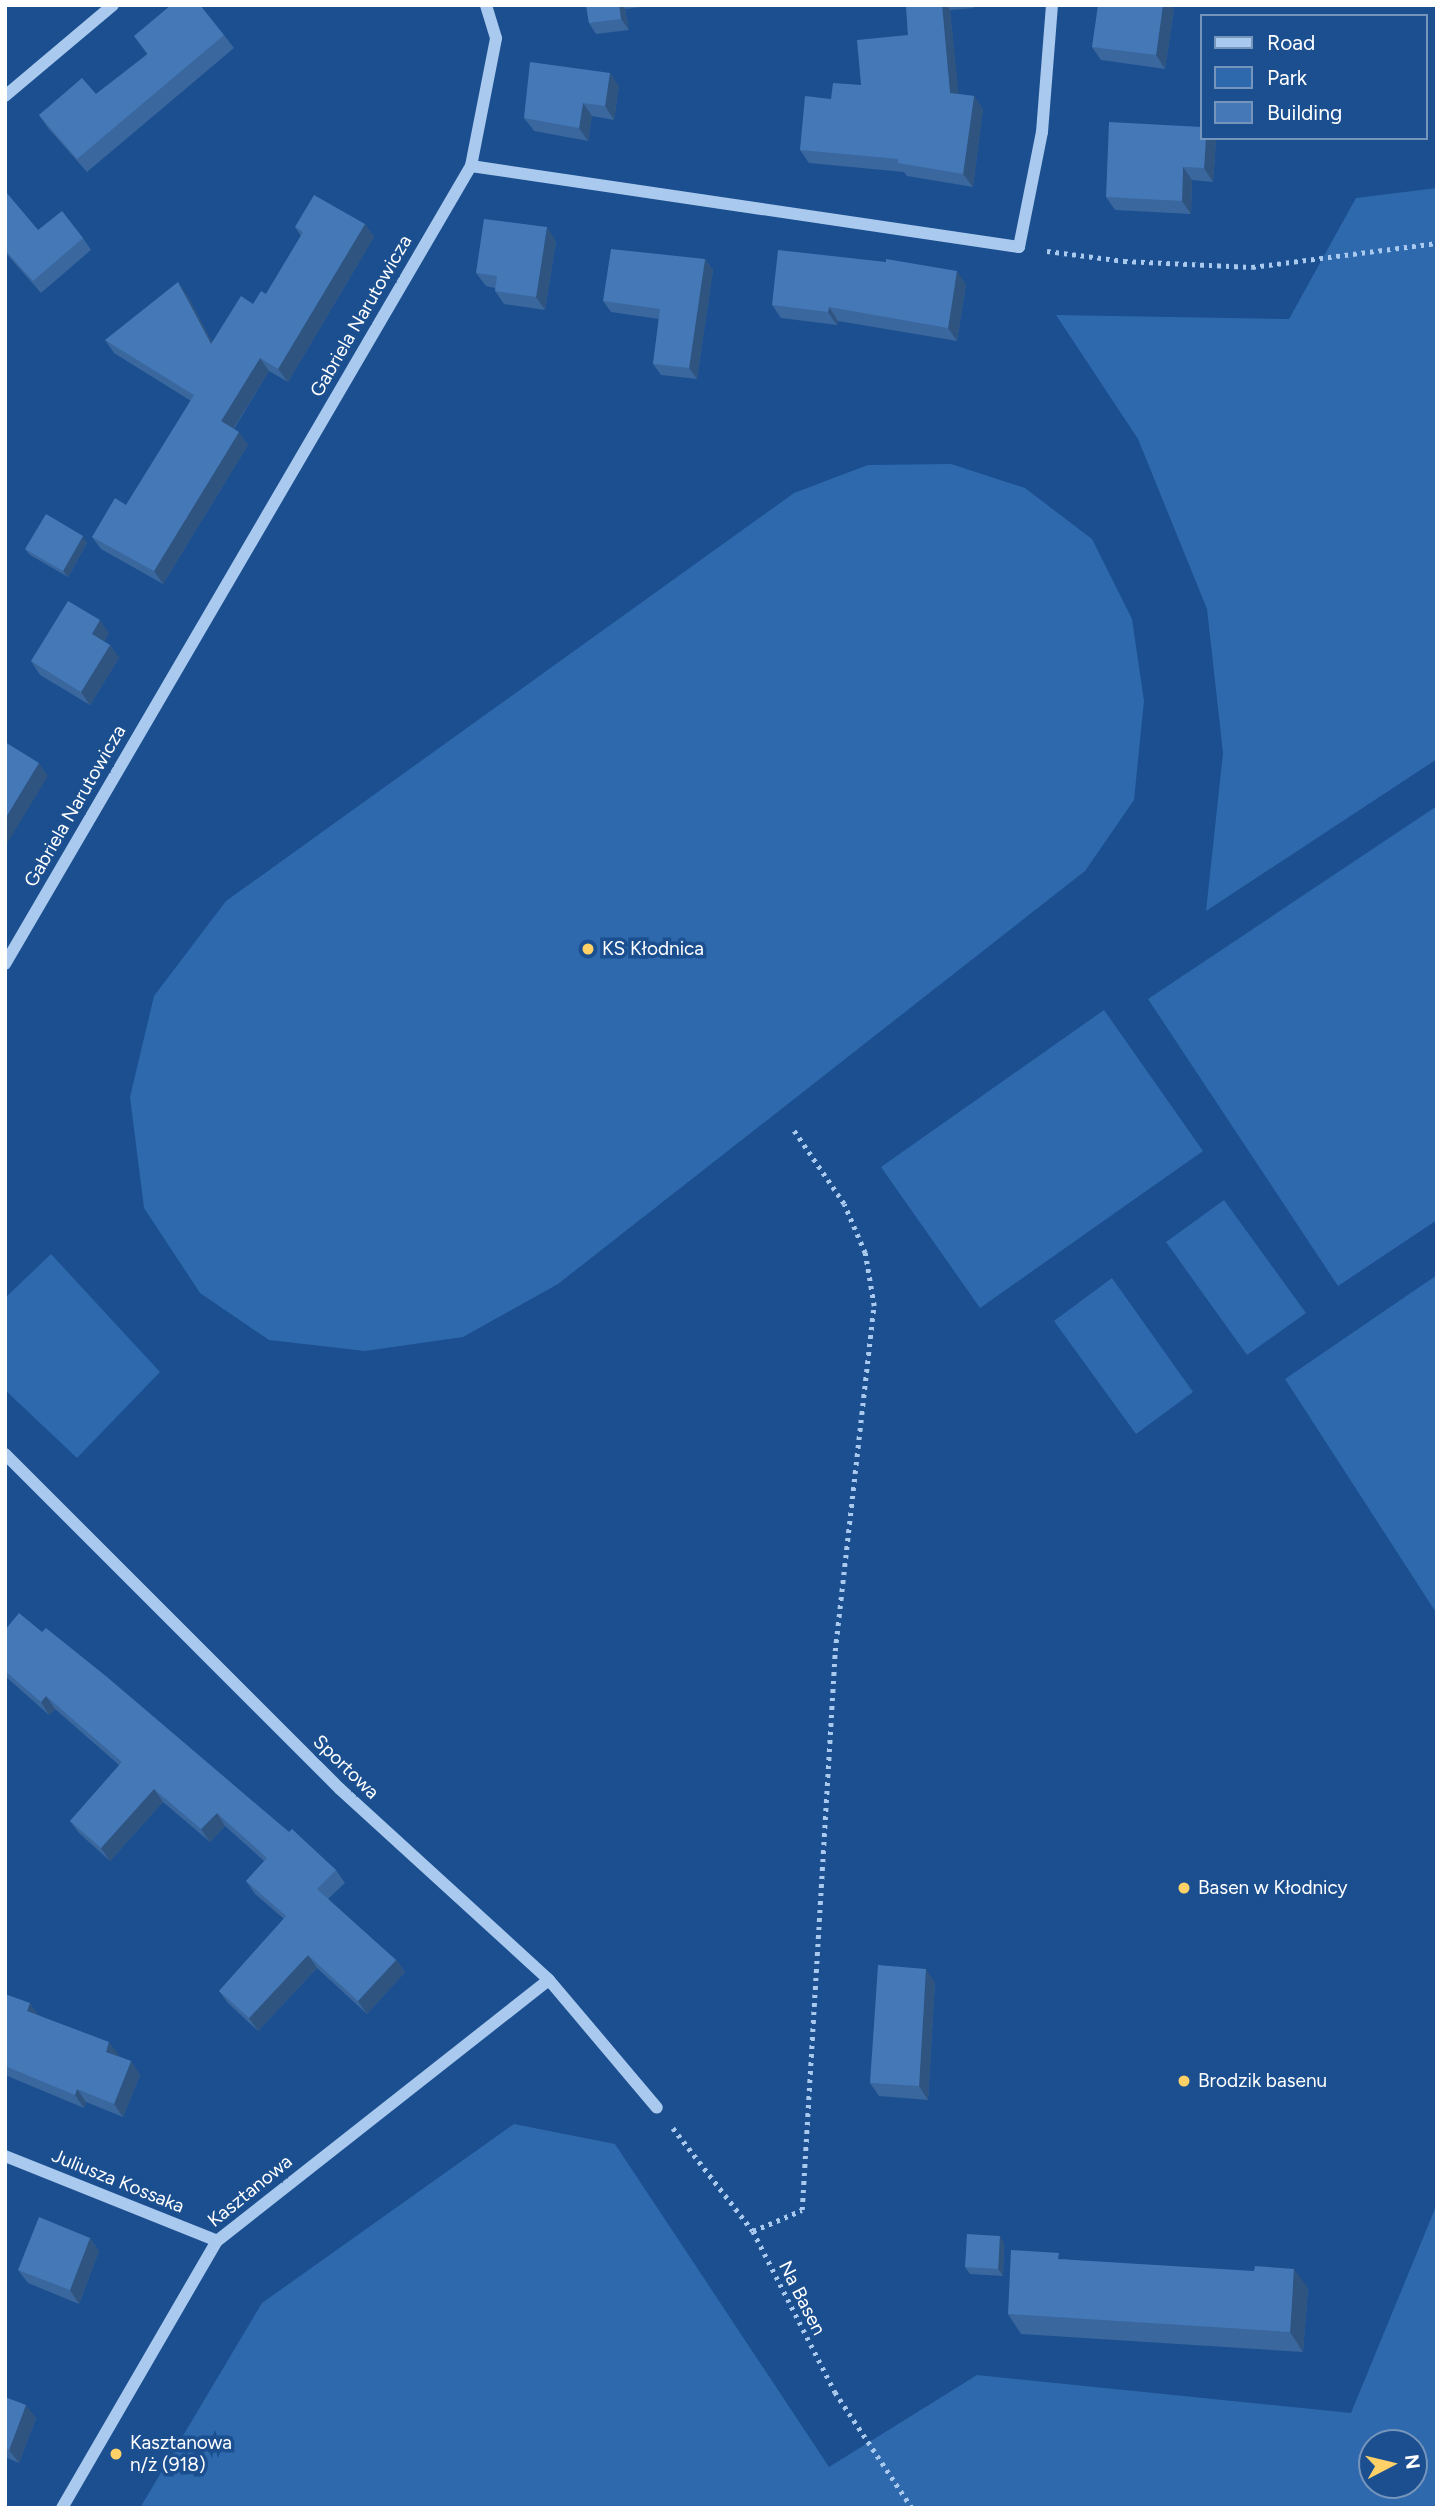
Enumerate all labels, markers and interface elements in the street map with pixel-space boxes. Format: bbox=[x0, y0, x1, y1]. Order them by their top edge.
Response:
legend bbox=[1200, 14, 1428, 140]
text: Road bbox=[1267, 30, 1315, 55]
text: Park bbox=[1267, 65, 1307, 90]
text: Building bbox=[1267, 100, 1342, 125]
street label: Gabriela Narutowicza bbox=[305, 231, 417, 401]
street label: Gabriela Narutowicza bbox=[19, 721, 131, 891]
place label: KS Kłodnica bbox=[602, 938, 704, 960]
marker: KS Kłodnica bbox=[580, 941, 596, 957]
street label: Sportowa bbox=[308, 1730, 384, 1804]
place label: Basen w Kłodnicy bbox=[1198, 1877, 1348, 1899]
marker: Basen w Kłodnicy bbox=[1176, 1880, 1192, 1896]
place label: Brodzik basenu bbox=[1198, 2070, 1327, 2092]
marker: Brodzik basenu bbox=[1176, 2073, 1192, 2089]
street label: Juliusza Kossaka bbox=[49, 2144, 187, 2218]
street label: Kasztanowa bbox=[203, 2150, 297, 2232]
street label: Na Basen bbox=[774, 2257, 830, 2339]
north arrow bbox=[1358, 2429, 1428, 2499]
place label: Kasztanowa n/ż (918) bbox=[130, 2432, 232, 2476]
marker: Kasztanowa n/ż (918) bbox=[108, 2446, 124, 2462]
text: N bbox=[1400, 2453, 1425, 2470]

